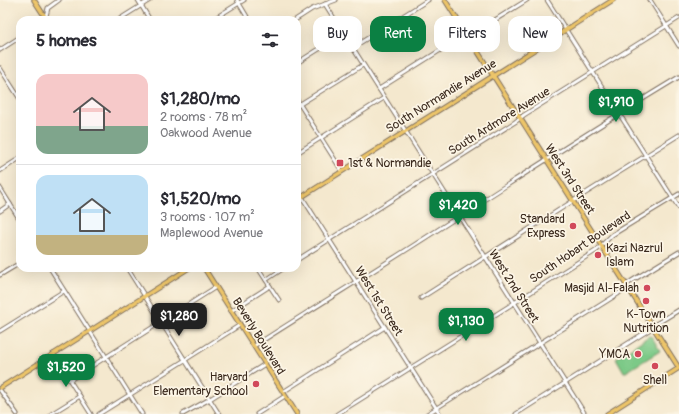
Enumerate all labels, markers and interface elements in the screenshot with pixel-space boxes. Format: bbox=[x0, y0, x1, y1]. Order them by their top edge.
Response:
chip: Buy bbox=[313, 16, 362, 52]
chip: Rent bbox=[370, 16, 426, 52]
chip: Filters bbox=[434, 16, 500, 52]
chip: New bbox=[508, 16, 562, 52]
icon: filters bbox=[259, 29, 281, 51]
text: 5 homes bbox=[36, 30, 97, 51]
street label: South Normandie Avenue bbox=[383, 56, 499, 137]
street label: South Ardmore Avenue bbox=[446, 84, 553, 159]
text: $1,280/mo bbox=[160, 88, 240, 109]
pin: $1,910 bbox=[583, 89, 649, 123]
icon: home bbox=[68, 90, 116, 138]
text: $1,910 bbox=[598, 94, 634, 110]
text: 2 rooms · 78 m² bbox=[160, 109, 247, 125]
text: Oakwood Avenue bbox=[160, 125, 252, 141]
street label: West 3rd Street bbox=[541, 141, 598, 217]
place label: 1st & Normandie bbox=[348, 156, 431, 171]
marker: 1st & Normandie bbox=[335, 158, 345, 168]
text: $1,520/mo bbox=[160, 188, 241, 209]
icon: home bbox=[68, 191, 116, 239]
pin: $1,420 bbox=[425, 192, 491, 226]
text: $1,420 bbox=[438, 197, 478, 213]
street label: South Hobart Boulevard bbox=[527, 208, 634, 287]
text: 3 rooms · 107 m² bbox=[160, 209, 255, 225]
place label: Standard Express bbox=[520, 212, 566, 241]
marker: Standard Express bbox=[568, 221, 578, 231]
text: Maplewood Avenue bbox=[160, 225, 263, 241]
place label: Kazi Nazrul Islam bbox=[606, 241, 663, 270]
street label: West 2nd Street bbox=[485, 247, 542, 326]
marker: Kazi Nazrul Islam bbox=[593, 250, 603, 260]
street label: West 1st Street bbox=[351, 264, 406, 339]
place label: Masjid Al-Falah bbox=[564, 281, 639, 296]
marker: Masjid Al-Falah bbox=[642, 283, 652, 293]
street label: Beverly Boulevard bbox=[229, 295, 288, 378]
marker: K-Town Nutrition bbox=[641, 296, 651, 306]
pin: $1,280 bbox=[146, 303, 212, 337]
place label: K-Town Nutrition bbox=[623, 307, 669, 336]
text: $1,280 bbox=[160, 308, 198, 324]
pin: $1,130 bbox=[433, 308, 499, 342]
text: $1,130 bbox=[448, 313, 484, 329]
place label: YMCA bbox=[598, 347, 630, 362]
marker: YMCA bbox=[633, 349, 643, 359]
pin: $1,520 bbox=[33, 354, 99, 388]
text: $1,520 bbox=[47, 359, 85, 375]
marker: Shell bbox=[650, 361, 660, 371]
place label: Harvard Elementary School bbox=[153, 370, 248, 399]
place label: Shell bbox=[643, 373, 667, 388]
marker: Harvard Elementary School bbox=[251, 379, 261, 389]

